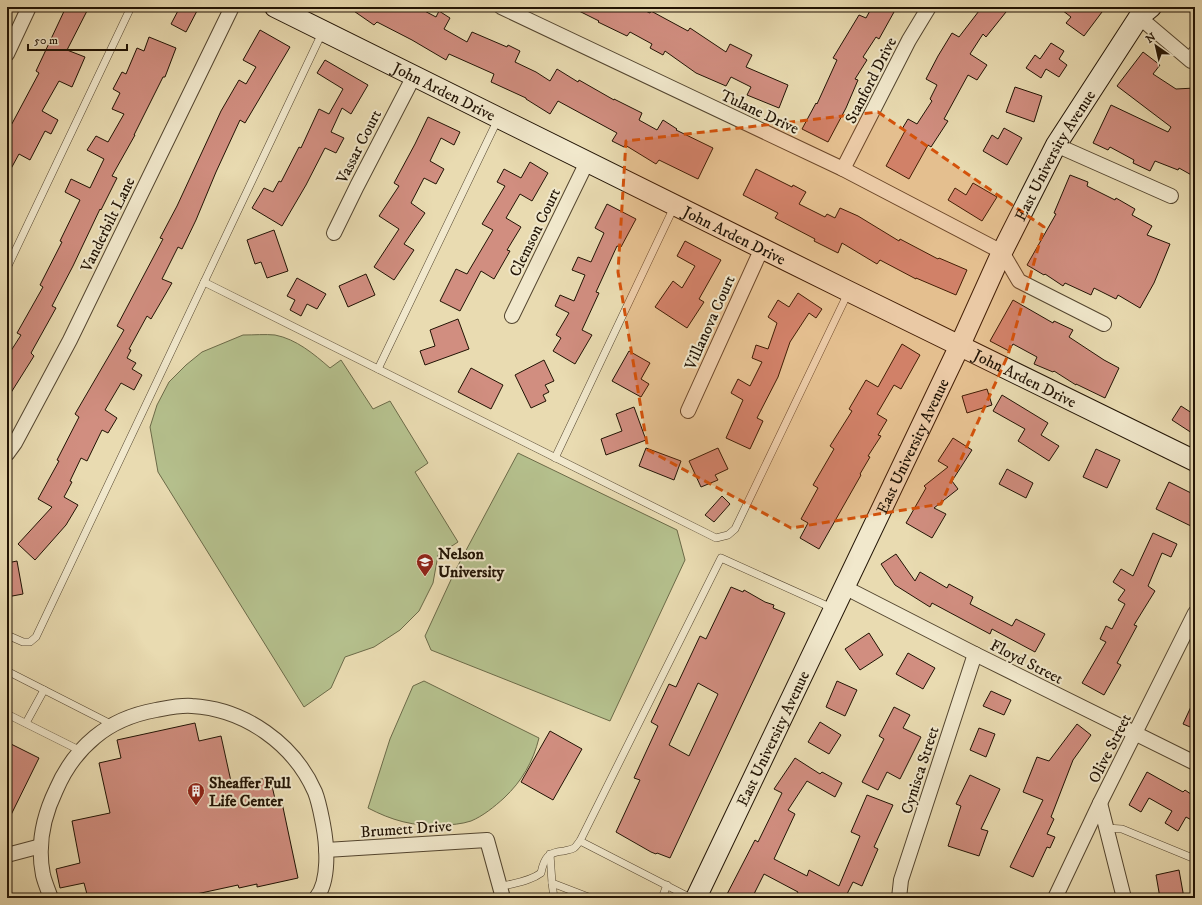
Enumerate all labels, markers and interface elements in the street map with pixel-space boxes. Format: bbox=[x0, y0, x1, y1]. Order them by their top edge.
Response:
scale bar bbox=[28, 26, 127, 52]
north arrow bbox=[1136, 26, 1176, 66]
text: N bbox=[1143, 30, 1159, 47]
text: 50 m bbox=[34, 33, 58, 48]
street label: Stanford Drive bbox=[841, 34, 901, 127]
street label: John Arden Drive bbox=[387, 57, 499, 126]
street label: Tulane Drive bbox=[717, 85, 802, 139]
street label: East University Avenue bbox=[1010, 86, 1100, 225]
street label: Vassar Court bbox=[331, 106, 386, 188]
street label: Vanderbilt Lane bbox=[76, 173, 140, 276]
street label: Clemson Court bbox=[505, 185, 565, 280]
street label: John Arden Drive bbox=[678, 201, 789, 270]
street label: Villanova Court bbox=[680, 272, 740, 374]
street label: John Arden Drive bbox=[968, 344, 1080, 413]
street label: East University Avenue bbox=[872, 375, 954, 517]
place label: Nelson University bbox=[438, 544, 505, 582]
school or university icon: Nelson University bbox=[415, 552, 435, 577]
street label: Floyd Street bbox=[987, 635, 1066, 689]
street label: East University Avenue bbox=[732, 667, 814, 810]
street label: Olive Street bbox=[1084, 710, 1136, 786]
street label: Cynisca Street bbox=[896, 724, 944, 817]
place label: Sheaffer Full Life Center bbox=[209, 773, 292, 811]
building icon: Sheaffer Full Life Center bbox=[186, 781, 206, 806]
street label: Brumett Drive bbox=[360, 816, 453, 842]

